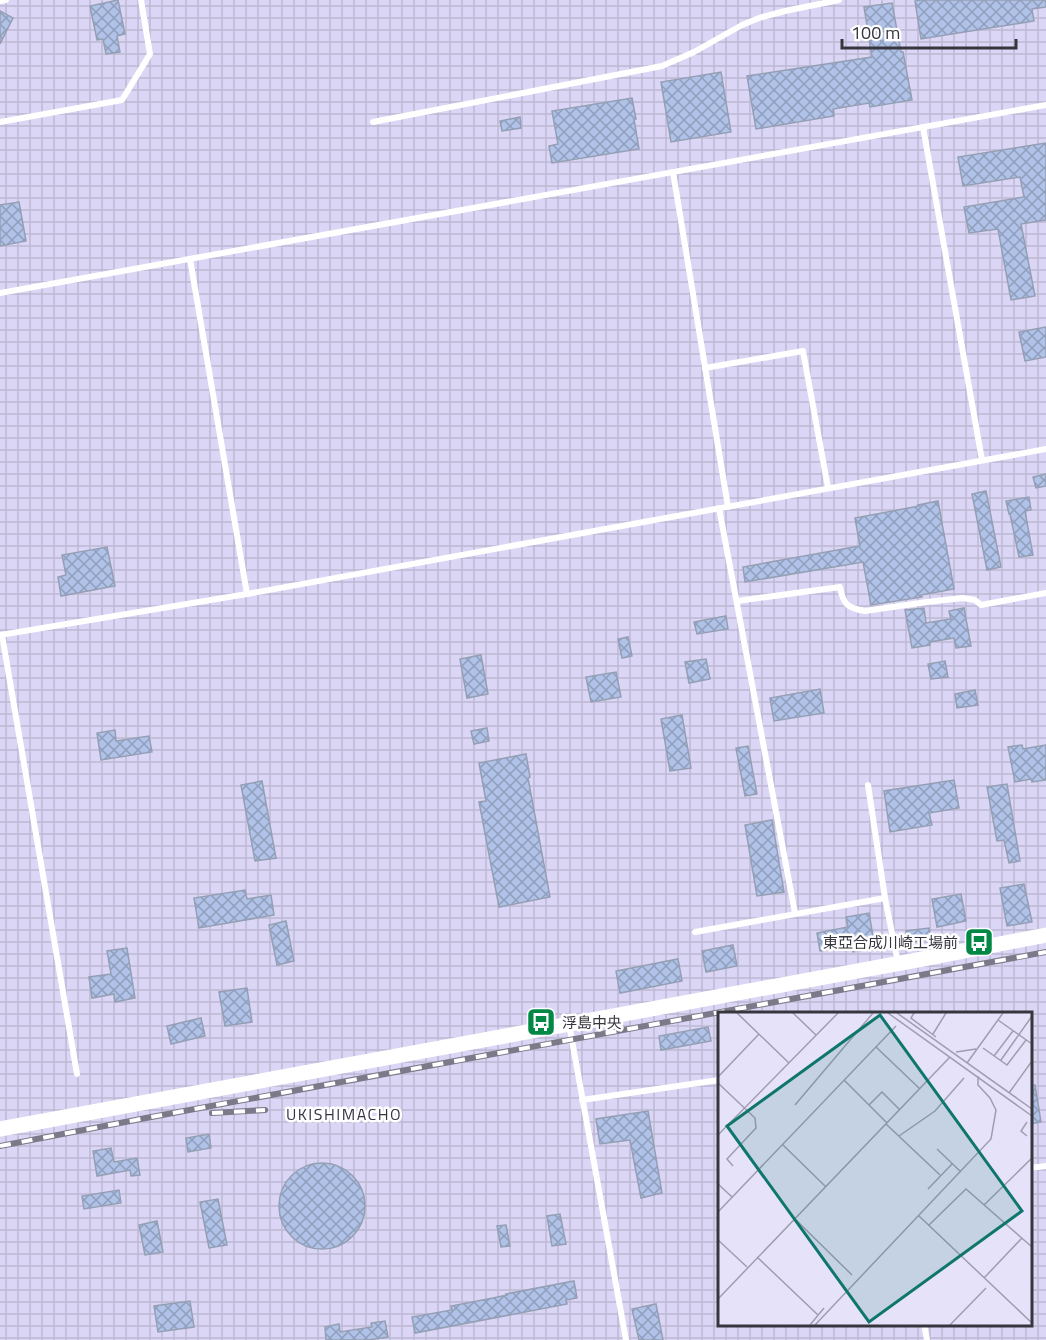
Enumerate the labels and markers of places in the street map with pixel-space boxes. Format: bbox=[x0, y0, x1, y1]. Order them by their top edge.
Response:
bus stop icon: 東亞合成川崎工場前 bbox=[963, 926, 995, 958]
place label: 東亞合成川崎工場前 bbox=[823, 931, 958, 954]
bus stop icon: 浮島中央 bbox=[525, 1006, 557, 1038]
place label: 浮島中央 bbox=[562, 1011, 622, 1034]

